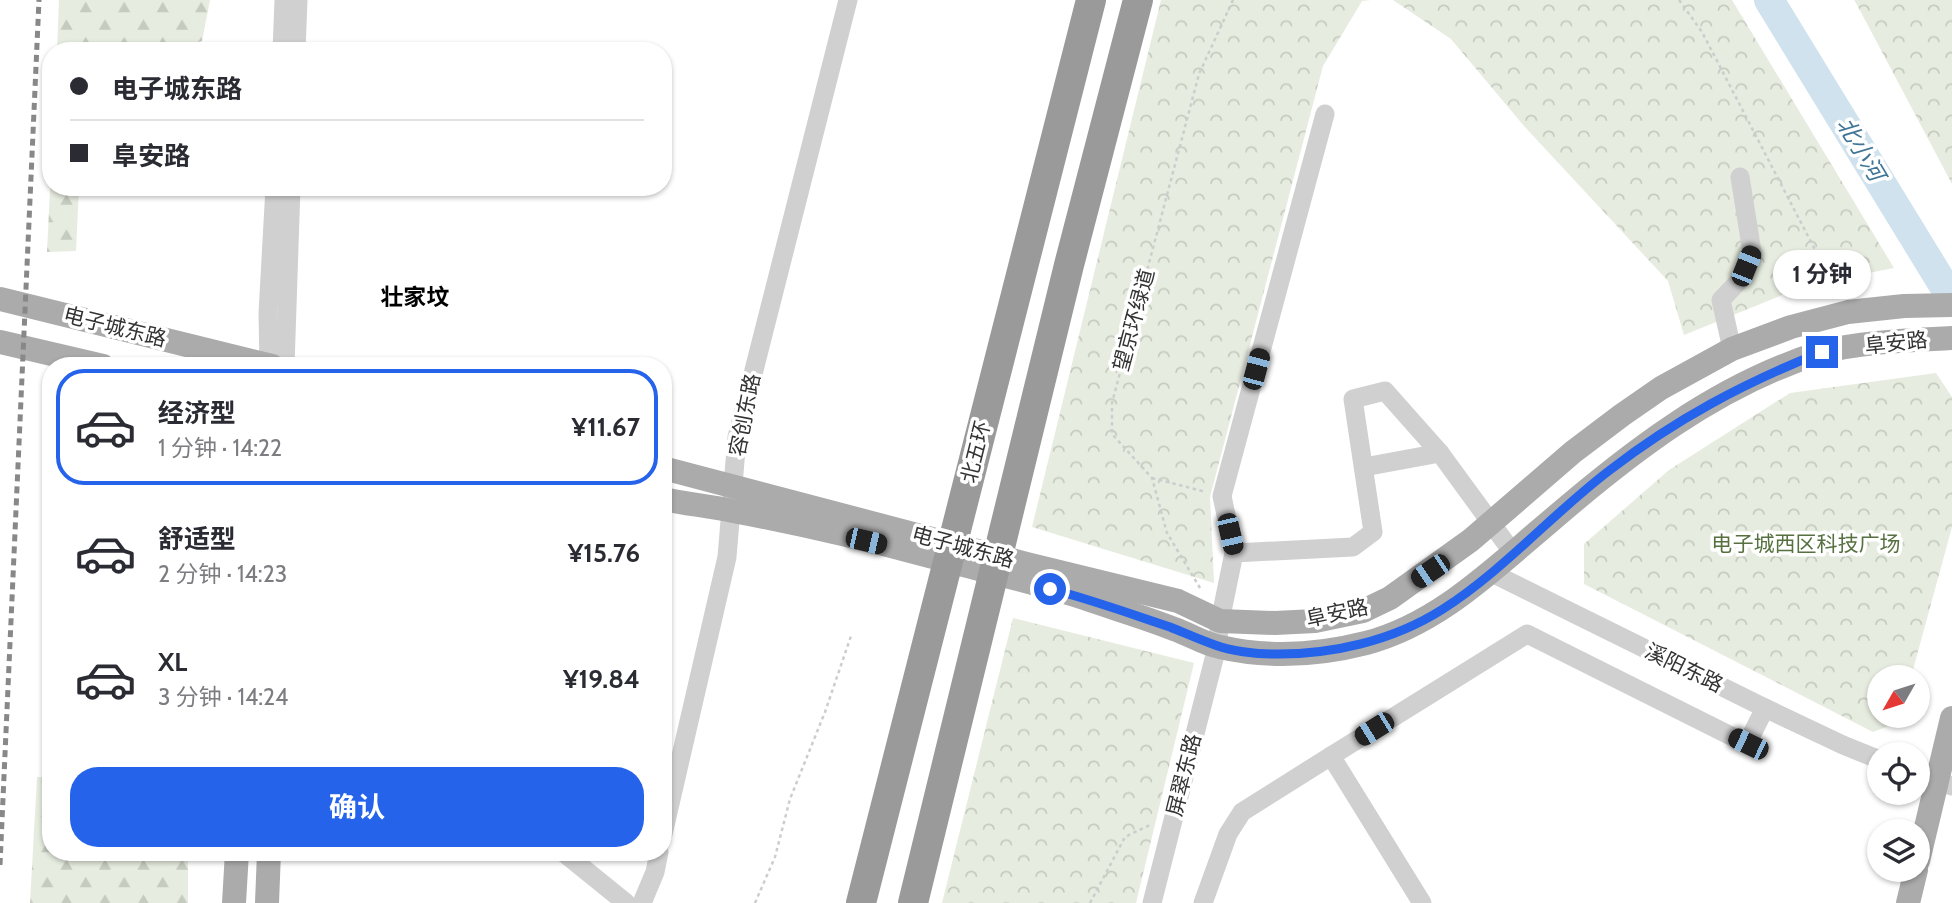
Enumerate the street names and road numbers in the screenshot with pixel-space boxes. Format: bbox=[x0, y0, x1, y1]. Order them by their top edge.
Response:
street label: 望京环绿道 bbox=[1108, 266, 1159, 374]
street label: 电子城东路 bbox=[61, 302, 169, 351]
street label: 阜安路 bbox=[1863, 327, 1929, 358]
street label: 容创东路 bbox=[724, 371, 765, 459]
street label: 北五环 bbox=[956, 418, 995, 485]
street label: 电子城东路 bbox=[909, 521, 1017, 572]
street label: 阜安路 bbox=[1303, 594, 1370, 631]
street label: 溪阳东路 bbox=[1641, 638, 1727, 697]
street label: 屏翠东路 bbox=[1161, 731, 1206, 819]

